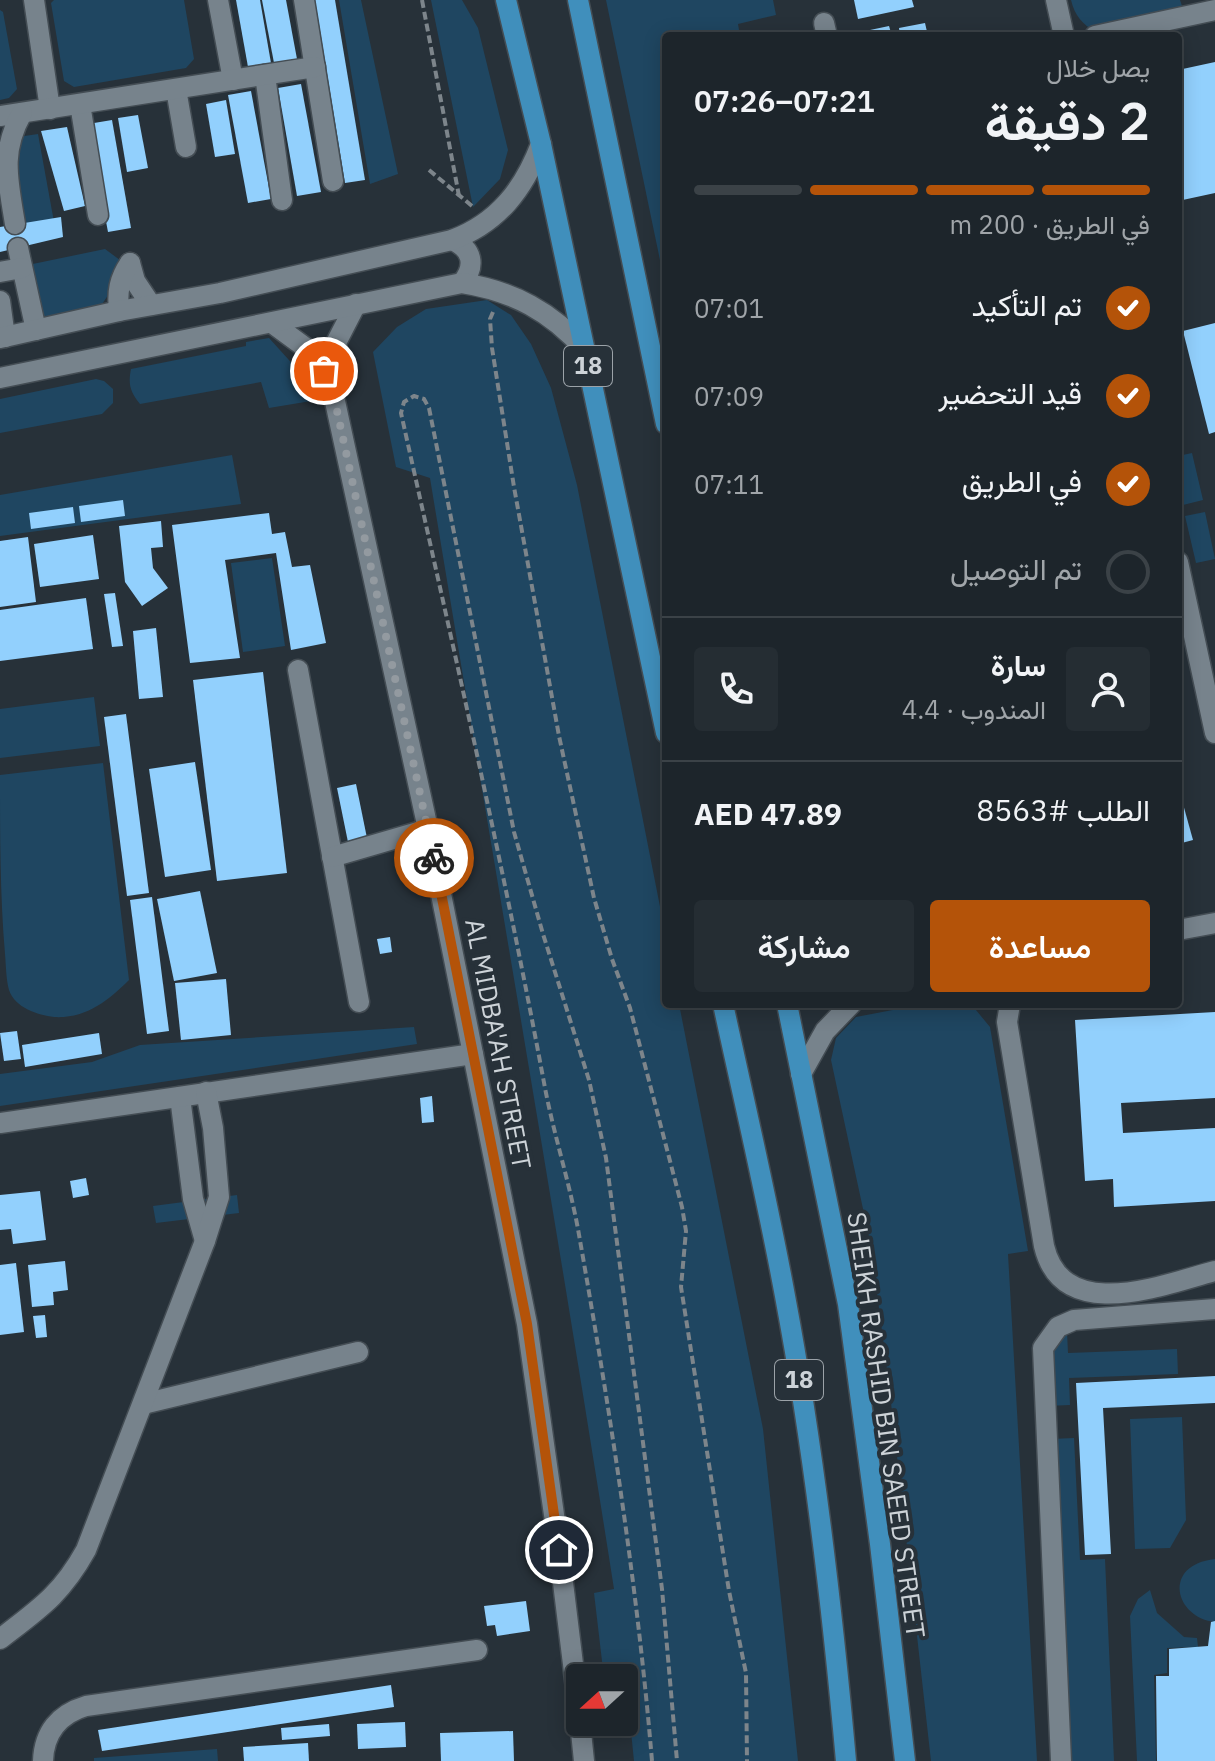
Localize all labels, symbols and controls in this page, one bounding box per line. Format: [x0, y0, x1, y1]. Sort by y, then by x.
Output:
text: يصل خلال [1046, 50, 1150, 84]
text: 07:21–07:26 [694, 81, 875, 120]
text: 2 دقيقة [984, 87, 1150, 154]
text: في الطريق · 200 m [949, 207, 1150, 241]
text: تم التأكيد [972, 285, 1082, 324]
icon: check [1106, 286, 1150, 330]
text: 07:01 [694, 291, 764, 325]
pin [290, 337, 358, 405]
road number: 18 [564, 346, 612, 386]
icon: bag [302, 349, 346, 393]
text: قيد التحضير [938, 373, 1082, 412]
icon: check [1106, 374, 1150, 418]
text: 07:09 [694, 379, 764, 413]
text: في الطريق [962, 461, 1082, 500]
icon: check [1106, 462, 1150, 506]
text: 07:11 [694, 467, 764, 501]
text: تم التوصيل [950, 549, 1082, 588]
text: سارة [991, 645, 1046, 684]
button: phone [694, 647, 778, 731]
button: person [1066, 647, 1150, 731]
text: المندوب · 4.4 [902, 692, 1046, 726]
text: الطلب #8563 [976, 790, 1150, 829]
text: AED 47.89 [694, 794, 842, 833]
courier [394, 818, 474, 898]
icon: bike [412, 836, 456, 880]
button: مشاركة [694, 900, 914, 992]
button: مساعدة [930, 900, 1150, 992]
street label: AL MIDBA'AH STREET [458, 916, 540, 1172]
street label: SHEIKH RASHID BIN SAEED STREET [840, 1210, 934, 1640]
road number: 18 [775, 1360, 823, 1400]
pin [525, 1516, 593, 1584]
icon: home [537, 1528, 581, 1572]
north arrow [566, 1664, 638, 1736]
map controls [566, 1664, 638, 1736]

